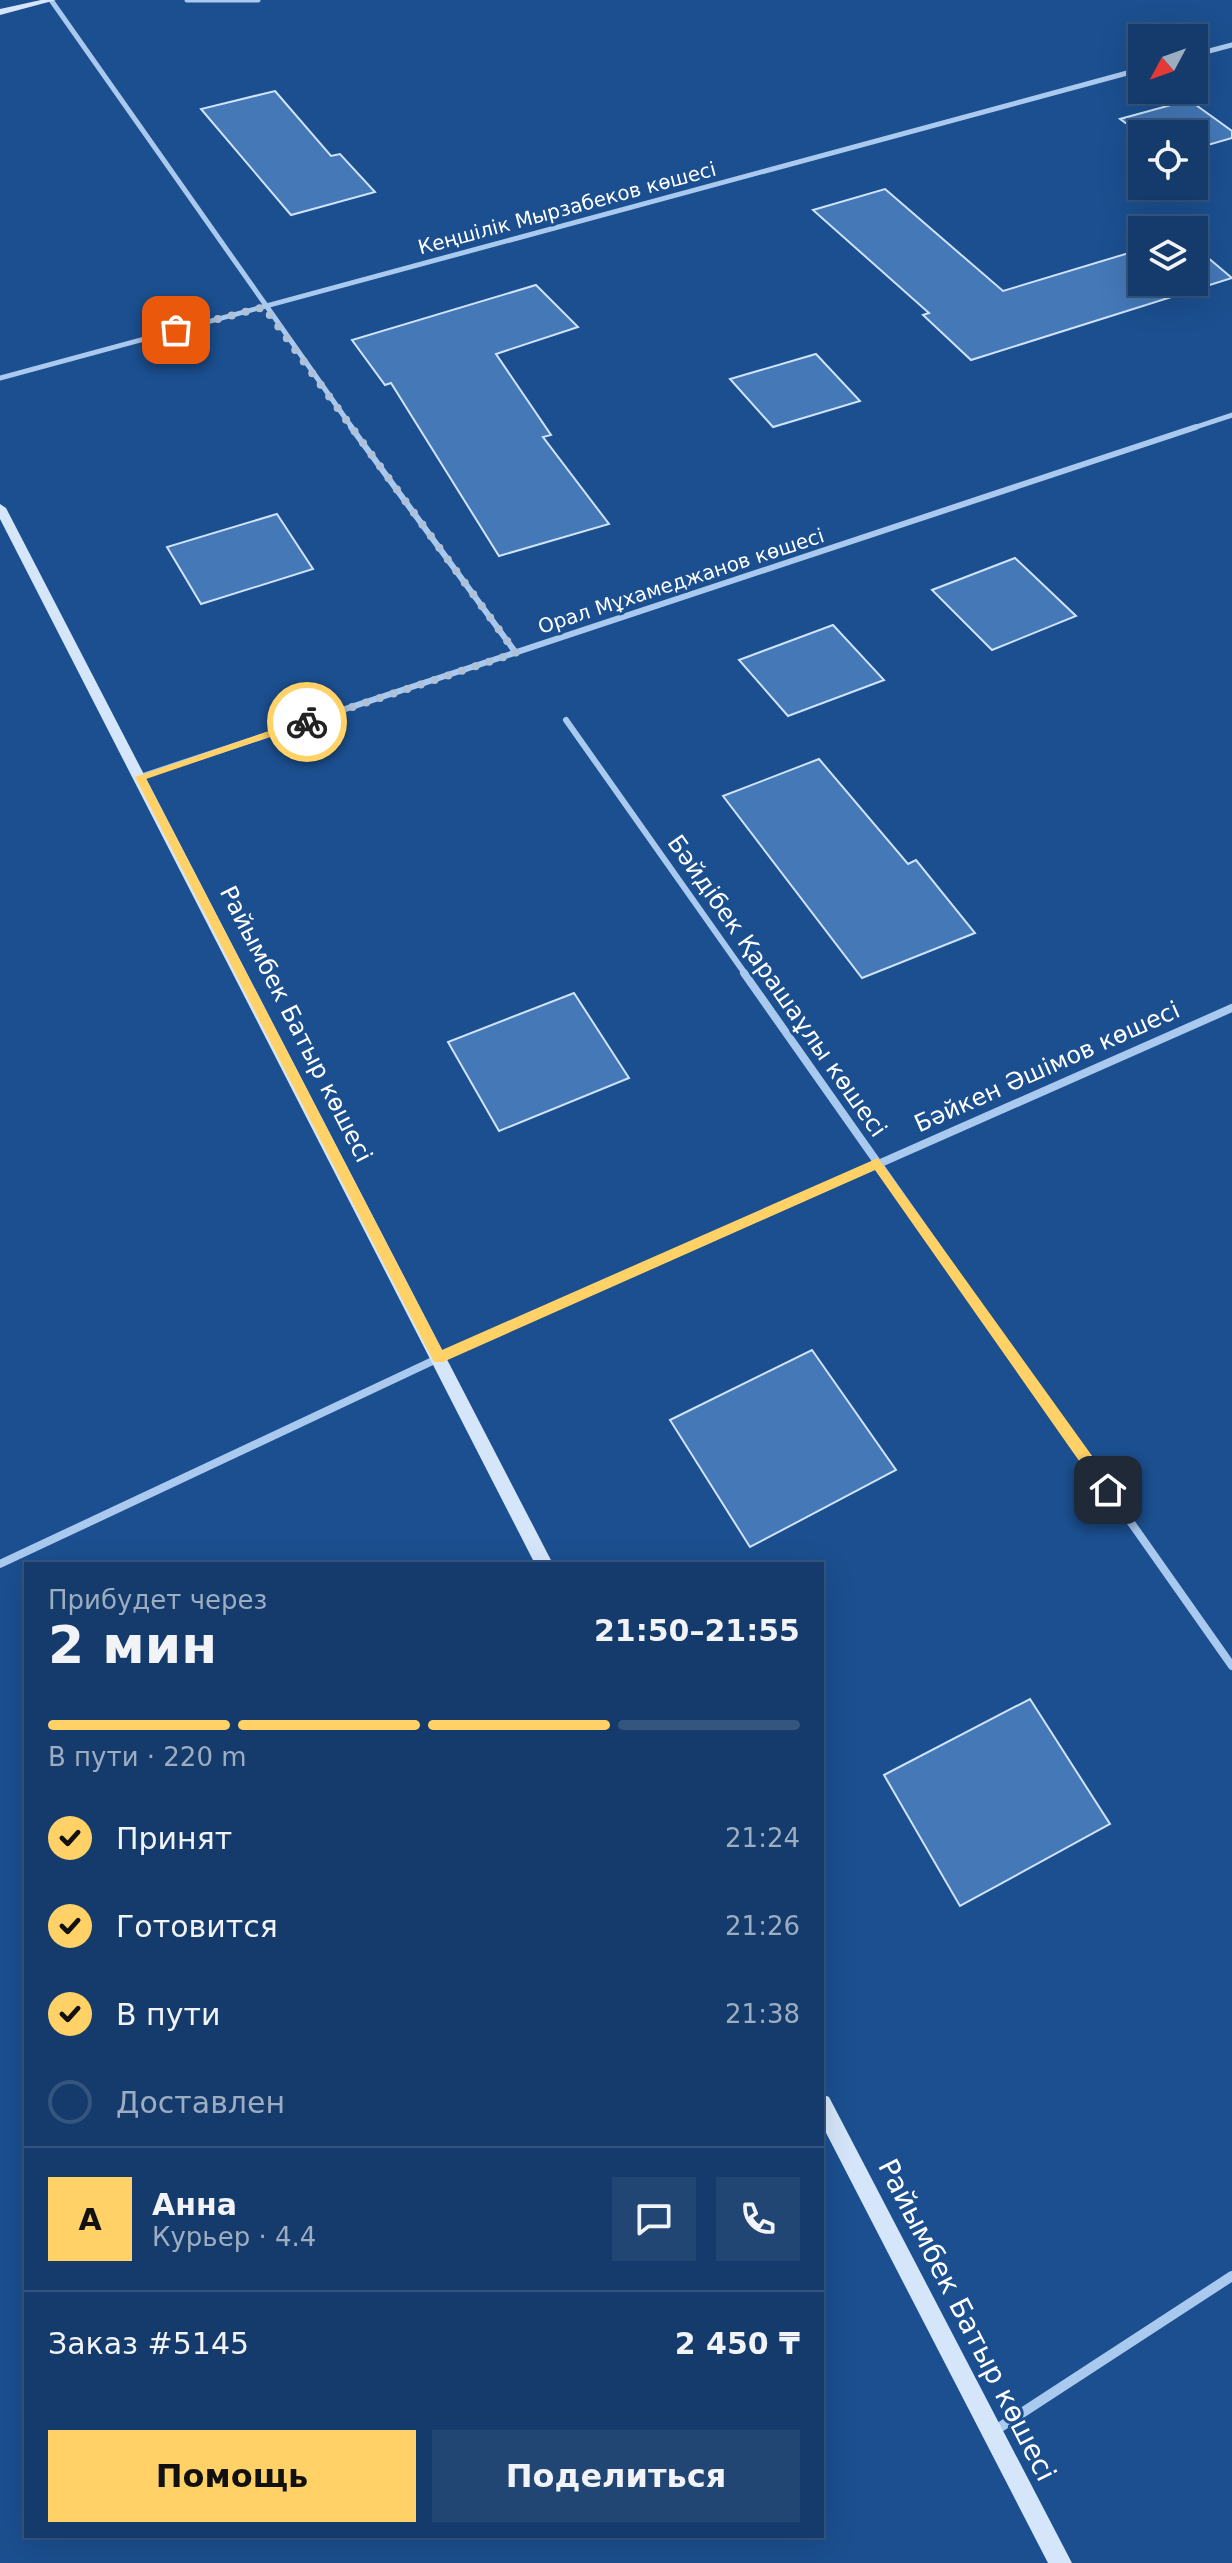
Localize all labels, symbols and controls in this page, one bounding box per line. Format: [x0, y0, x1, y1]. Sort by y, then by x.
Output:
north arrow [1128, 24, 1208, 104]
map controls [1128, 24, 1208, 296]
button: locate [1128, 120, 1208, 200]
street label: Кеңшілік Мырзабеков көшесі [415, 157, 719, 259]
button: layers [1128, 216, 1208, 296]
pin [142, 296, 210, 364]
icon: bag [154, 308, 198, 352]
street label: Орал Мұхамеджанов көшесі [535, 523, 827, 639]
courier [267, 682, 347, 762]
icon: bike [285, 700, 329, 744]
street label: Бәйдібек Қарашаұлы көшесі [662, 830, 892, 1142]
street label: Райымбек Батыр көшесі [214, 881, 378, 1167]
street label: Бәйкен Әшімов көшесі [910, 996, 1184, 1138]
pin [1074, 1456, 1142, 1524]
icon: home [1086, 1468, 1130, 1512]
text: Прибудет через [48, 1585, 267, 1615]
text: 21:50–21:55 [594, 1613, 800, 1648]
text: 2 мин [48, 1615, 217, 1675]
text: В пути · 220 m [48, 1742, 247, 1772]
icon: check [48, 1816, 92, 1860]
text: Принят [116, 1821, 232, 1856]
text: 21:24 [725, 1823, 800, 1853]
icon: check [48, 1904, 92, 1948]
text: Готовится [116, 1909, 278, 1944]
text: 21:26 [725, 1911, 800, 1941]
icon: check [48, 1992, 92, 2036]
text: В пути [116, 1997, 220, 2032]
text: 21:38 [725, 1999, 800, 2029]
text: Доставлен [116, 2085, 285, 2120]
street label: Райымбек Батыр көшесі [871, 2153, 1063, 2487]
button: chat [612, 2177, 696, 2261]
button: phone [716, 2177, 800, 2261]
text: Анна [152, 2187, 237, 2222]
text: А [78, 2202, 102, 2237]
text: Курьер · 4.4 [152, 2222, 316, 2252]
text: Заказ #5145 [48, 2326, 249, 2361]
text: 2 450 ₸ [675, 2326, 800, 2361]
button: Помощь [48, 2430, 416, 2522]
button: Поделиться [432, 2430, 800, 2522]

